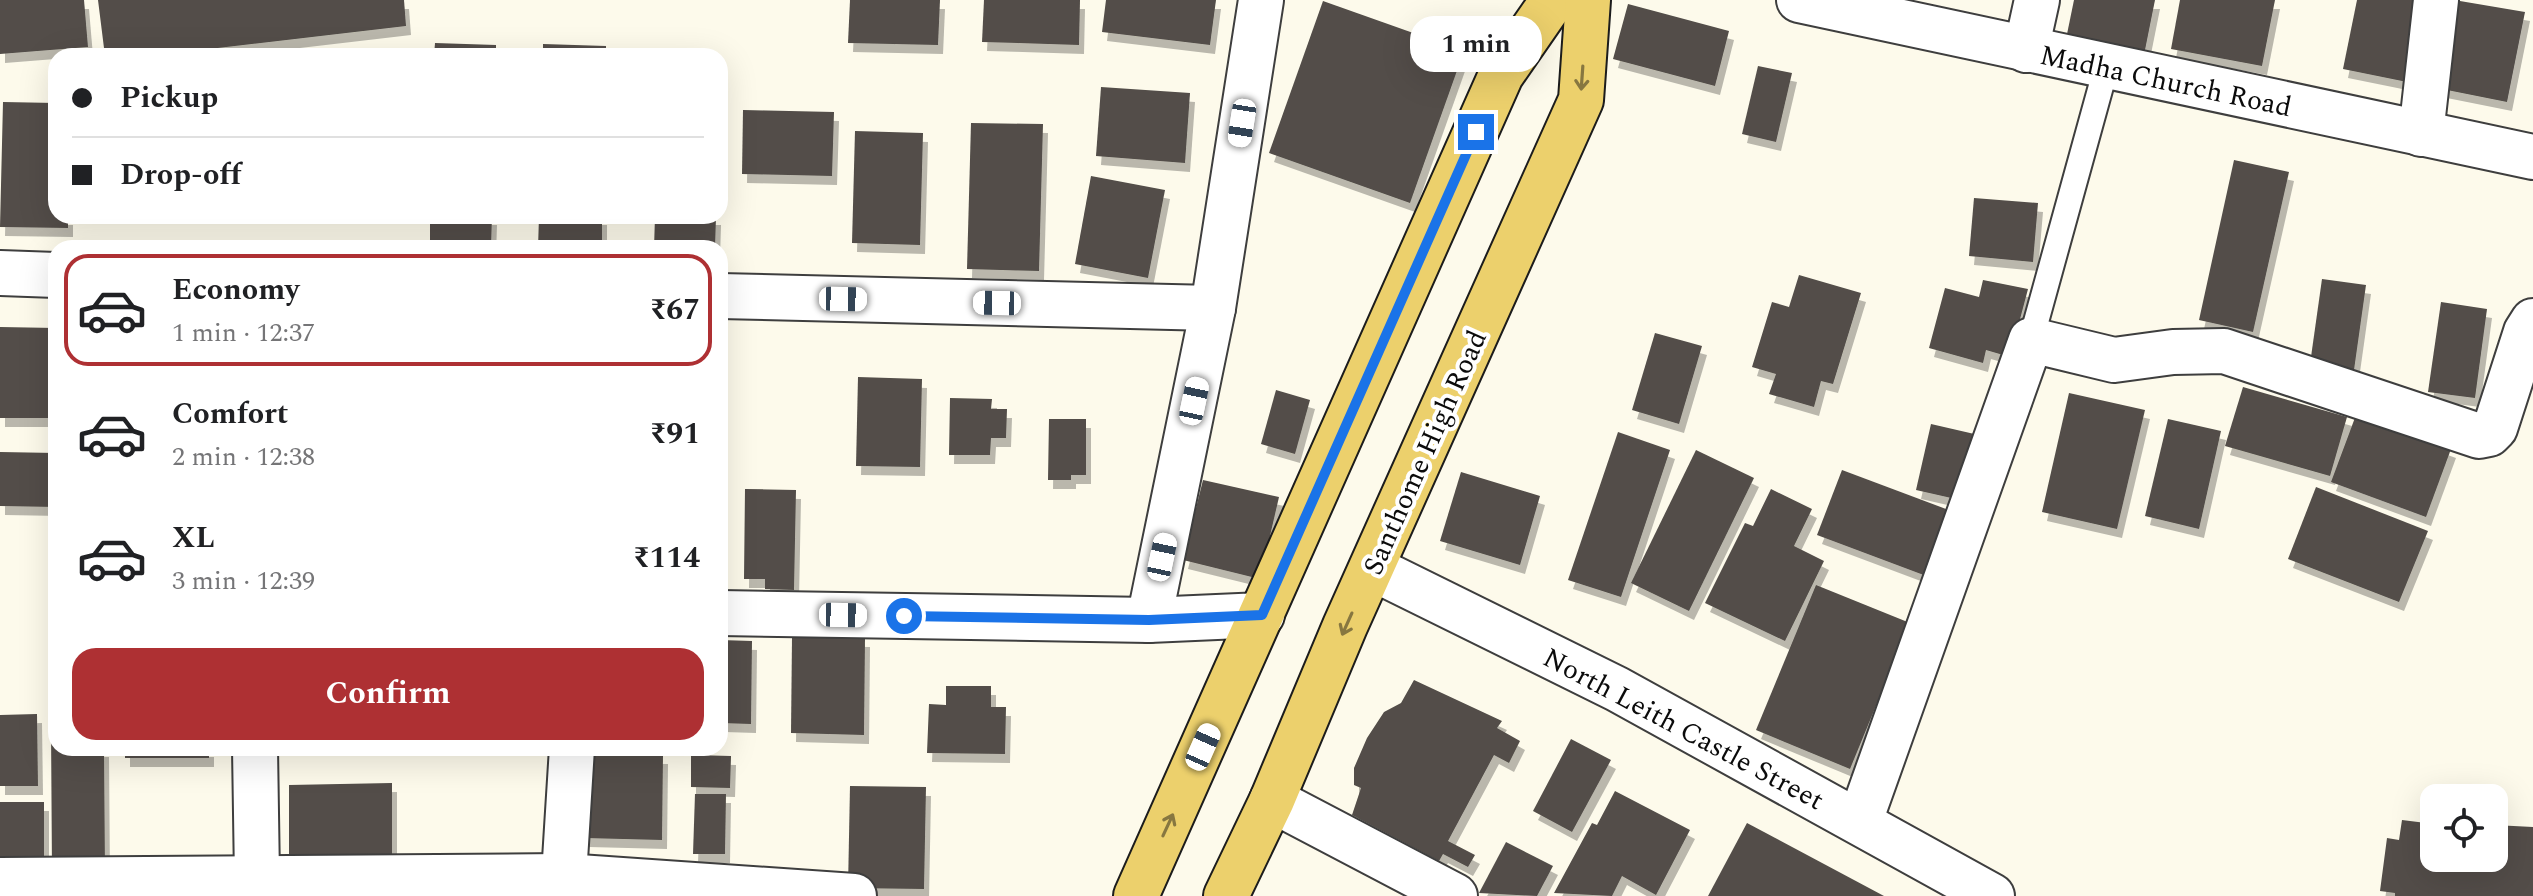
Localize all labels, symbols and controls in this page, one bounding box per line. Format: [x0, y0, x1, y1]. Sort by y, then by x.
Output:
callout: 1 min [1410, 16, 1542, 72]
text: 1 min [1441, 24, 1511, 64]
street label: Madha Church Road [2036, 34, 2296, 129]
one-way arrow [1574, 64, 1589, 91]
text: Pickup [120, 75, 218, 121]
car [1226, 97, 1258, 149]
route end [1458, 114, 1494, 150]
text: Drop-off [120, 152, 241, 198]
text: Economy [172, 267, 299, 313]
icon: car [76, 274, 148, 346]
text: ₹67 [650, 287, 700, 333]
car [819, 287, 867, 311]
car [973, 291, 1021, 315]
text: 1 min · 12:37 [172, 313, 315, 353]
street label: Santhome High Road [1352, 323, 1499, 582]
car [1177, 375, 1211, 427]
text: Comfort [172, 391, 288, 437]
icon: car [76, 398, 148, 470]
text: ₹91 [650, 411, 700, 457]
text: 2 min · 12:38 [172, 437, 315, 477]
text: XL [172, 515, 215, 561]
icon: car [76, 522, 148, 594]
car [1145, 531, 1179, 583]
text: ₹114 [633, 535, 700, 581]
text: 3 min · 12:39 [172, 561, 315, 601]
route start [886, 598, 922, 634]
car [819, 603, 867, 627]
one-way arrow [1338, 611, 1353, 636]
street label: North Leith Castle Street [1535, 637, 1832, 822]
button: Confirm [72, 648, 704, 740]
car [1182, 720, 1224, 774]
map controls [2420, 784, 2508, 872]
button: locate [2420, 784, 2508, 872]
one-way arrow [1161, 813, 1176, 837]

